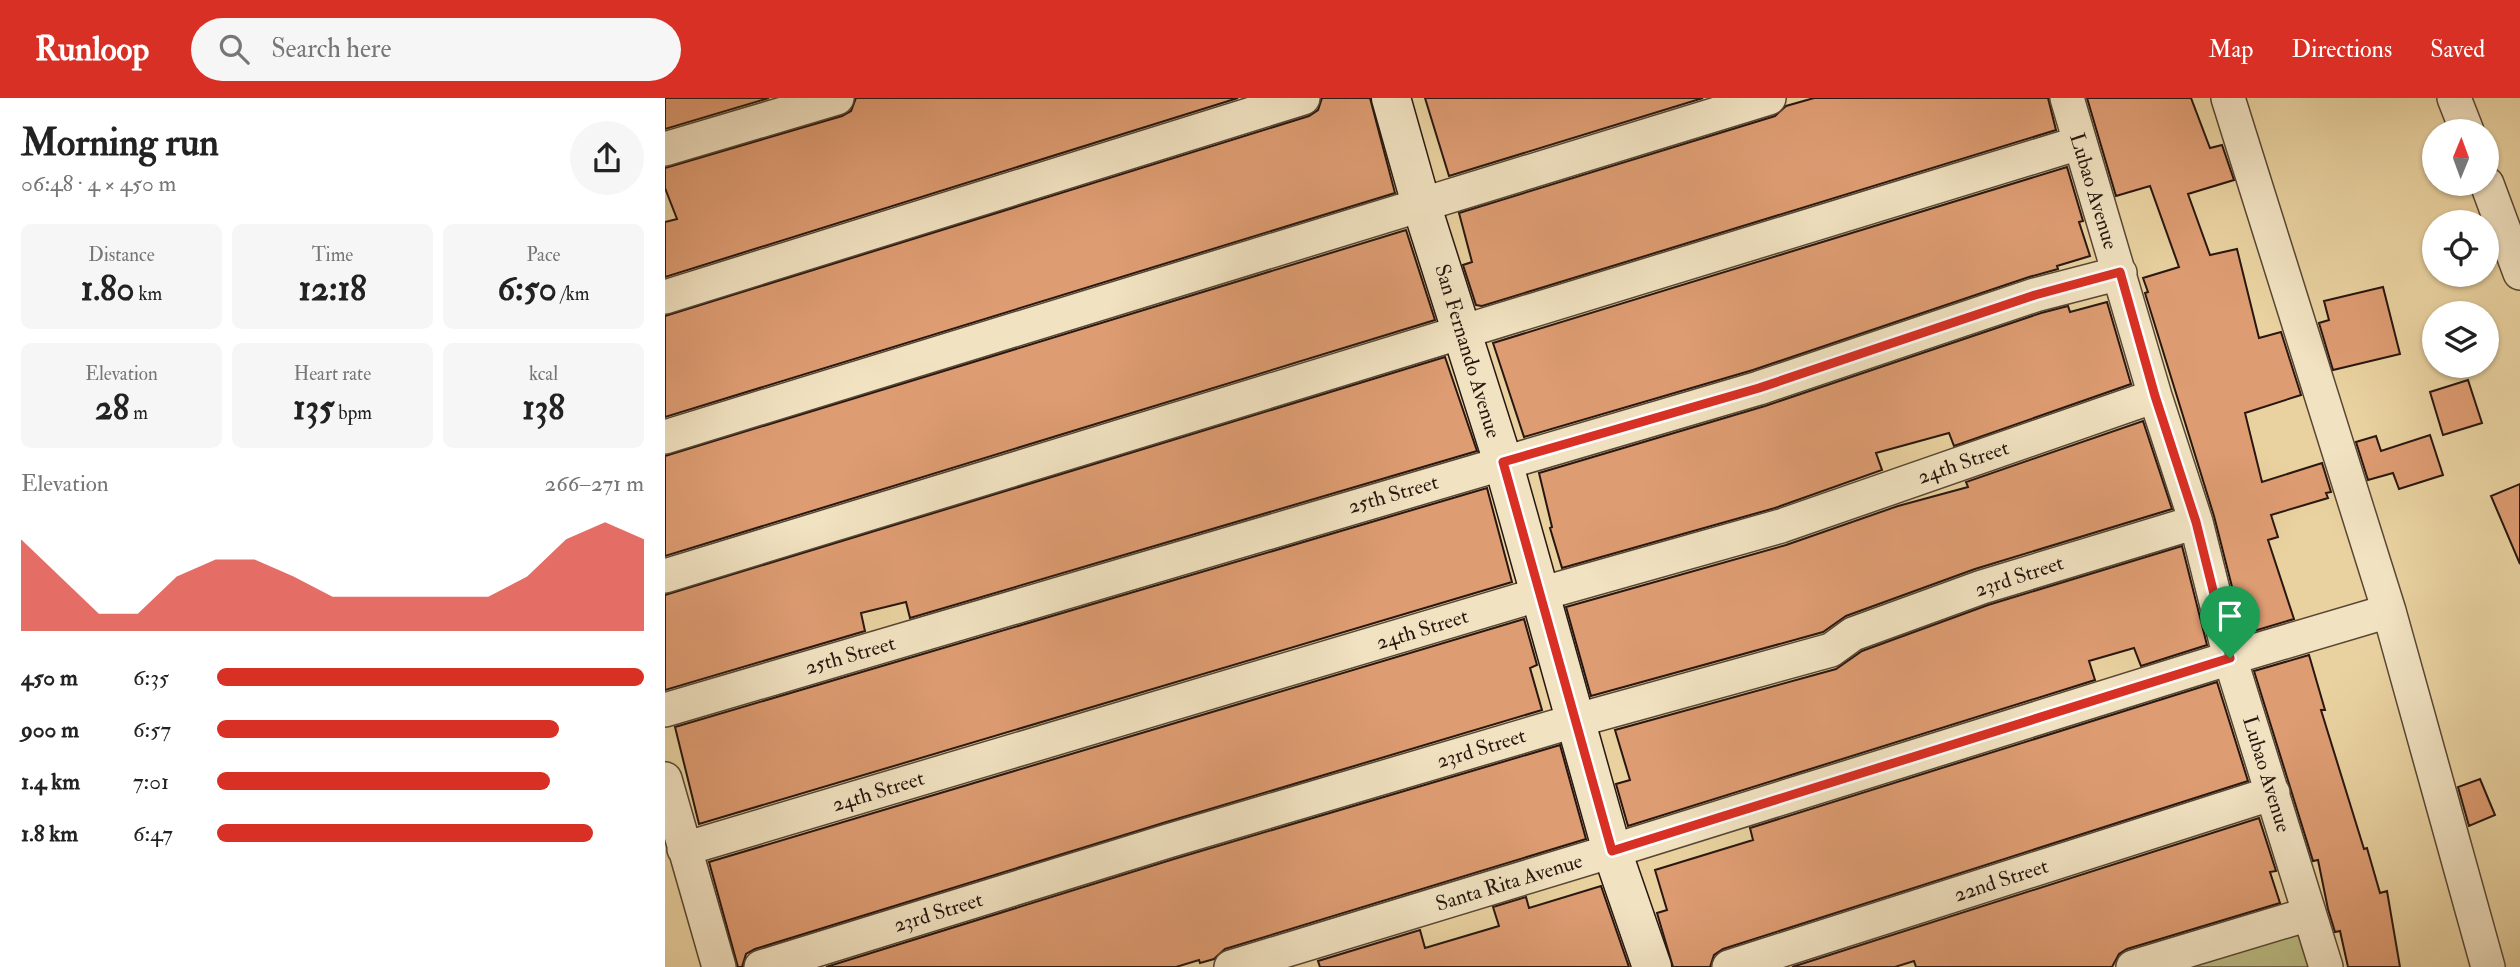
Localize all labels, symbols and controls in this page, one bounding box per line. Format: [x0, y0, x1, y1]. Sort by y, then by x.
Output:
search box [191, 18, 681, 81]
text: Runloop [35, 29, 149, 70]
icon: search [215, 30, 253, 68]
text: Search here [271, 33, 391, 65]
text: Map [2208, 34, 2253, 65]
text: Directions [2291, 34, 2392, 65]
text: Saved [2430, 34, 2485, 65]
text: Morning run [21, 119, 219, 167]
north arrow [2422, 119, 2499, 196]
map controls [2422, 119, 2499, 378]
button: share [570, 121, 644, 195]
street label: Lubao Avenue [2063, 130, 2124, 253]
text: 06:48 · 4 × 450 m [21, 169, 176, 198]
button: locate [2422, 210, 2499, 287]
text: Distance [88, 243, 155, 267]
text: Time [312, 243, 353, 267]
text: Pace [526, 243, 561, 267]
street label: San Fernando Avenue [1428, 261, 1507, 442]
text: 1.80 [81, 267, 134, 311]
text: 12:18 [299, 267, 366, 311]
text: 6:50 [497, 267, 557, 311]
text: km [134, 282, 162, 306]
text: /km [557, 282, 590, 306]
button: layers [2422, 301, 2499, 378]
text: Elevation [85, 362, 158, 386]
text: Heart rate [294, 362, 371, 386]
text: kcal [529, 362, 558, 386]
text: 28 [95, 386, 129, 430]
text: 135 [293, 386, 334, 430]
text: 138 [522, 386, 565, 430]
text: m [129, 401, 148, 425]
text: bpm [334, 401, 372, 425]
street label: 24th Street [1914, 434, 2013, 491]
text: Elevation [21, 469, 109, 498]
text: 266–271 m [544, 469, 644, 498]
street label: 25th Street [1345, 469, 1442, 520]
street label: 23rd Street [1971, 549, 2067, 603]
pin [2200, 586, 2260, 658]
icon: arrive [2211, 597, 2249, 635]
street label: 24th Street [1373, 603, 1472, 656]
street label: 25th Street [802, 630, 899, 681]
text: 450 m [21, 663, 78, 692]
text: 6:35 [133, 663, 169, 692]
street label: Lubao Avenue [2236, 713, 2297, 836]
text: 900 m [21, 715, 79, 744]
text: 6:57 [133, 715, 171, 744]
street label: 23rd Street [1433, 722, 1529, 775]
street label: 24th Street [829, 765, 928, 818]
text: 1.4 km [21, 767, 80, 796]
text: 7:01 [133, 767, 169, 796]
text: 1.8 km [21, 819, 78, 848]
text: 6:47 [133, 819, 173, 848]
street label: Santa Rita Avenue [1433, 847, 1586, 918]
street label: 22nd Street [1951, 853, 2052, 908]
street label: 23rd Street [890, 886, 986, 939]

